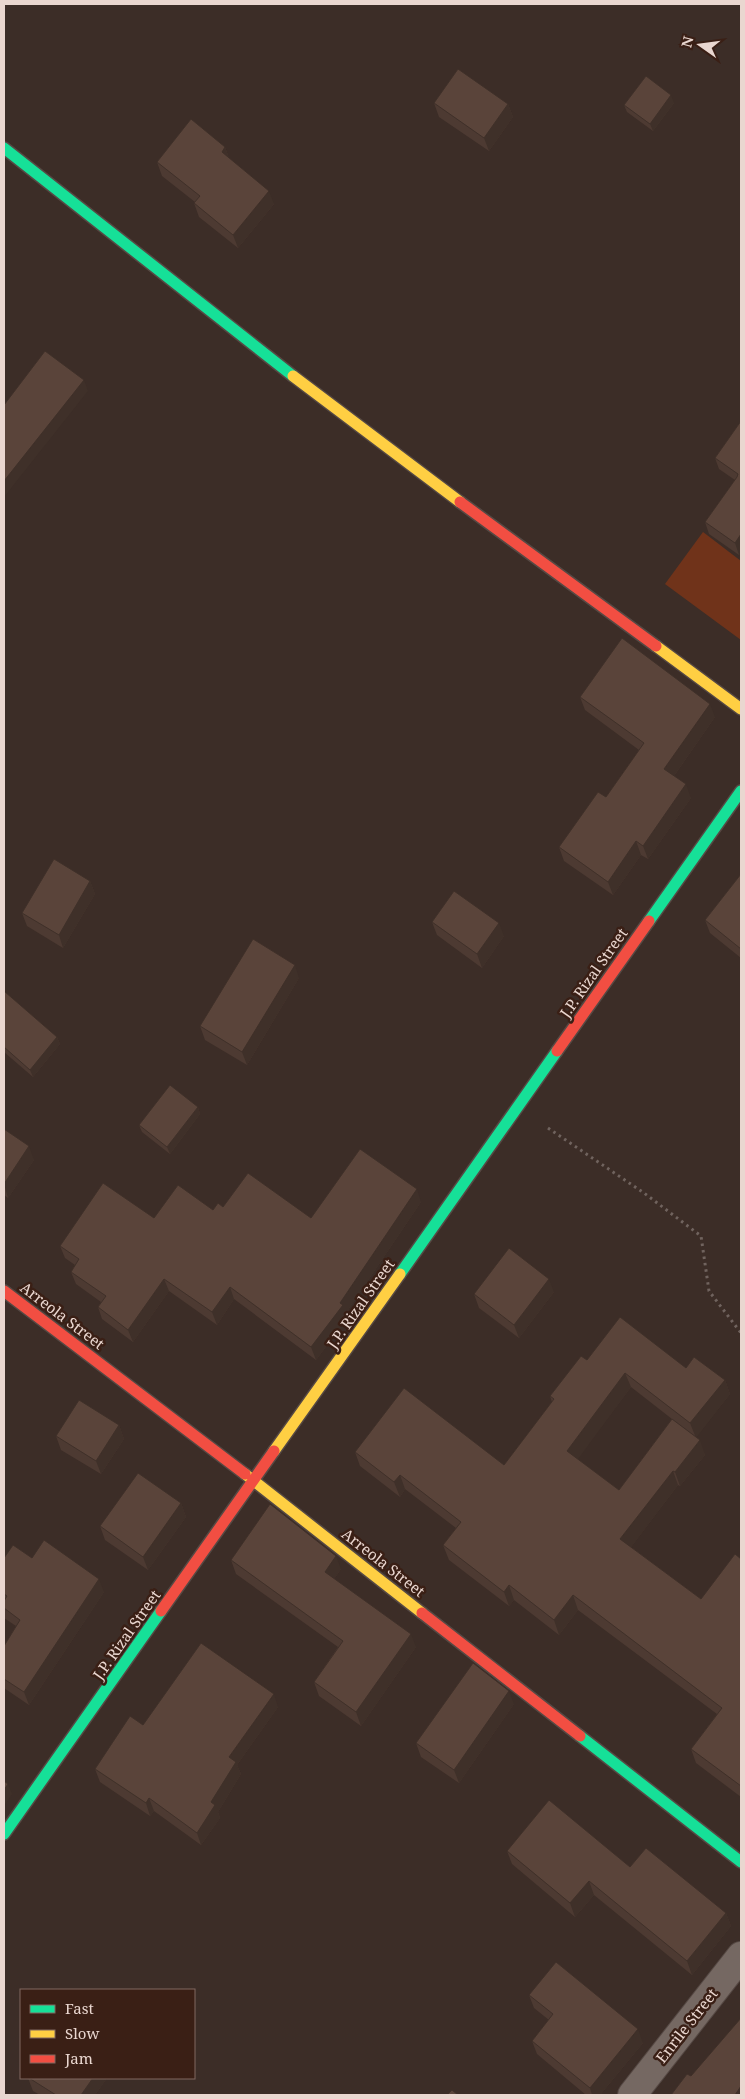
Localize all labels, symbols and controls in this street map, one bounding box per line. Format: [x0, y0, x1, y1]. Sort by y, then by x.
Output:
north arrow [675, 20, 725, 70]
text: N [676, 34, 697, 49]
street label: J.P. Rizal Street [554, 924, 632, 1022]
street label: J.P. Rizal Street [321, 1255, 399, 1353]
street label: Arreola Street [17, 1277, 109, 1353]
street label: Arreola Street [338, 1523, 429, 1601]
street label: J.P. Rizal Street [87, 1586, 165, 1684]
street label: Enrile Street [651, 1984, 722, 2067]
legend [20, 1989, 195, 2079]
text: Fast [65, 1998, 94, 2018]
text: Slow [65, 2023, 99, 2043]
text: Jam [64, 2048, 93, 2068]

